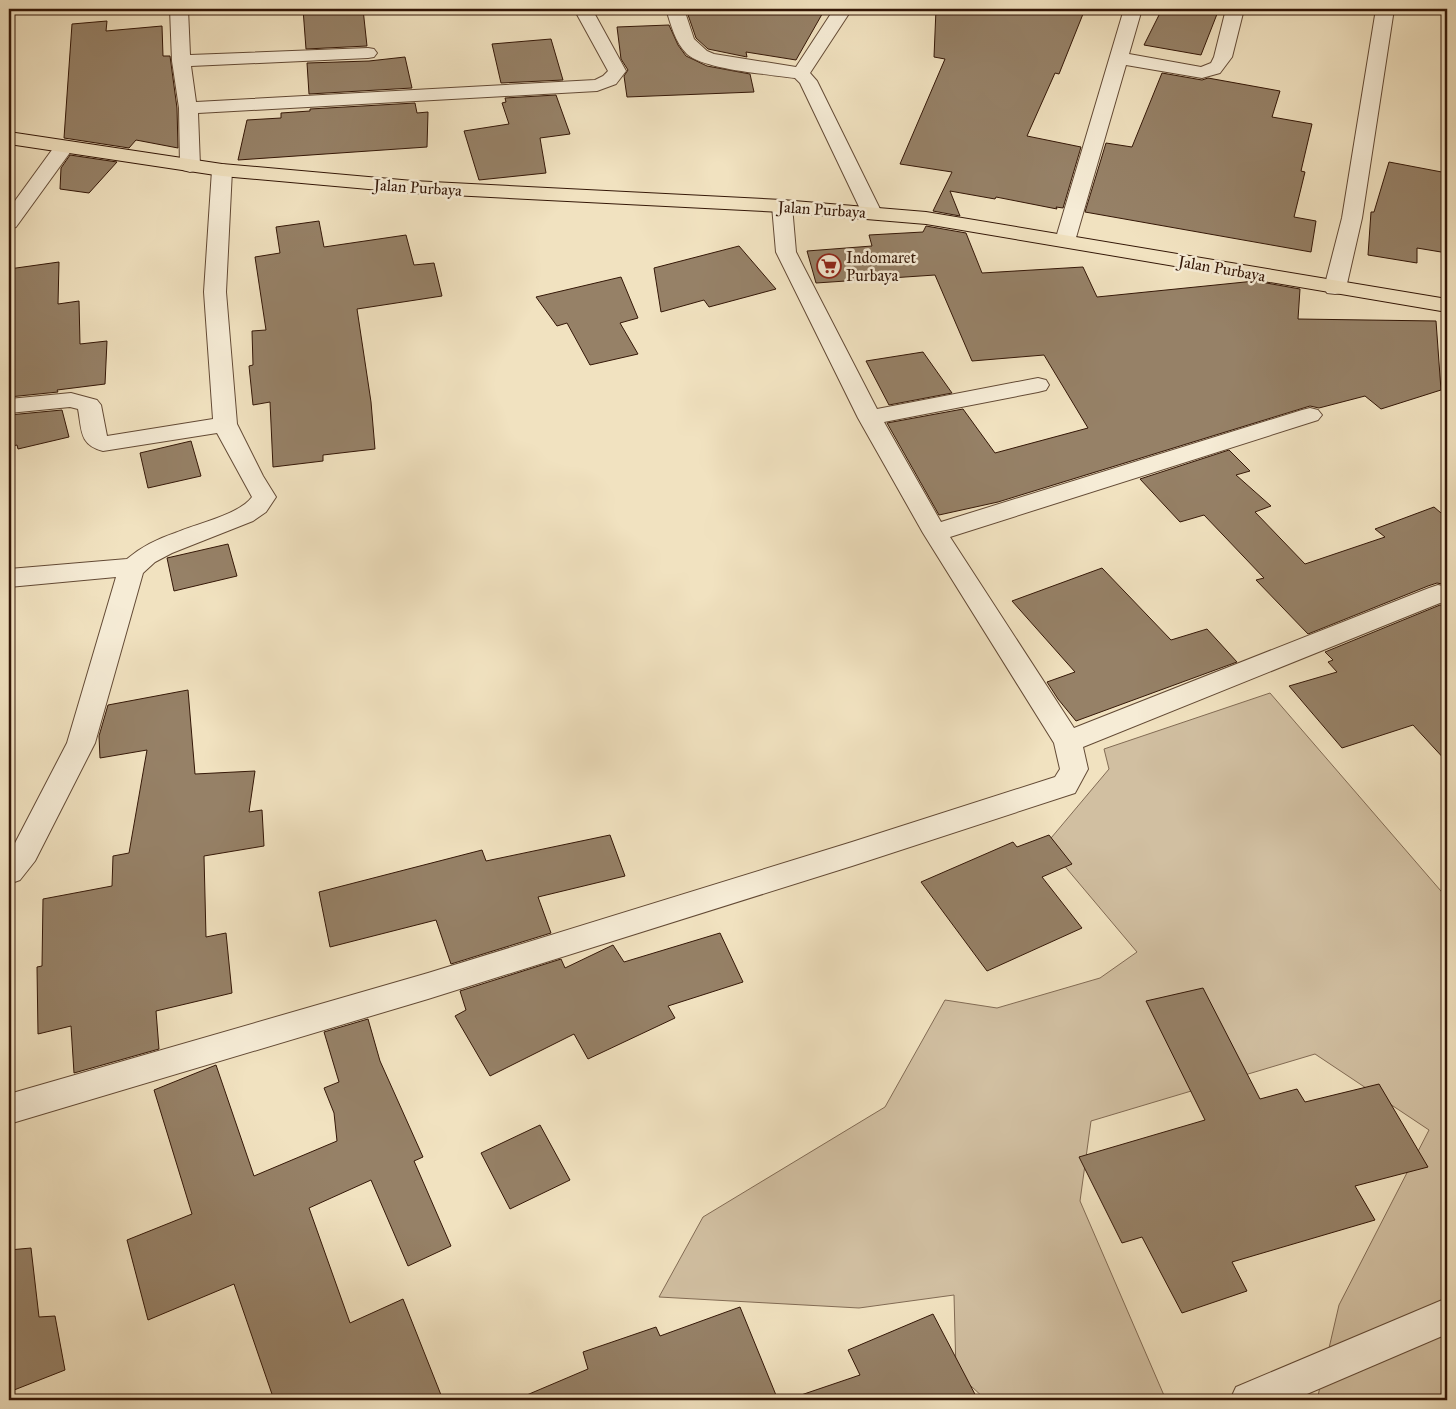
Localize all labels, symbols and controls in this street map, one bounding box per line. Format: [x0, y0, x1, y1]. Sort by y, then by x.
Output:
street label: Jalan Purbaya [371, 175, 463, 201]
street label: Jalan Purbaya [775, 197, 867, 223]
place label: Indomaret Purbaya [846, 248, 916, 285]
street label: Jalan Purbaya [1175, 251, 1267, 287]
supermarket icon: Indomaret Purbaya [816, 253, 842, 279]

